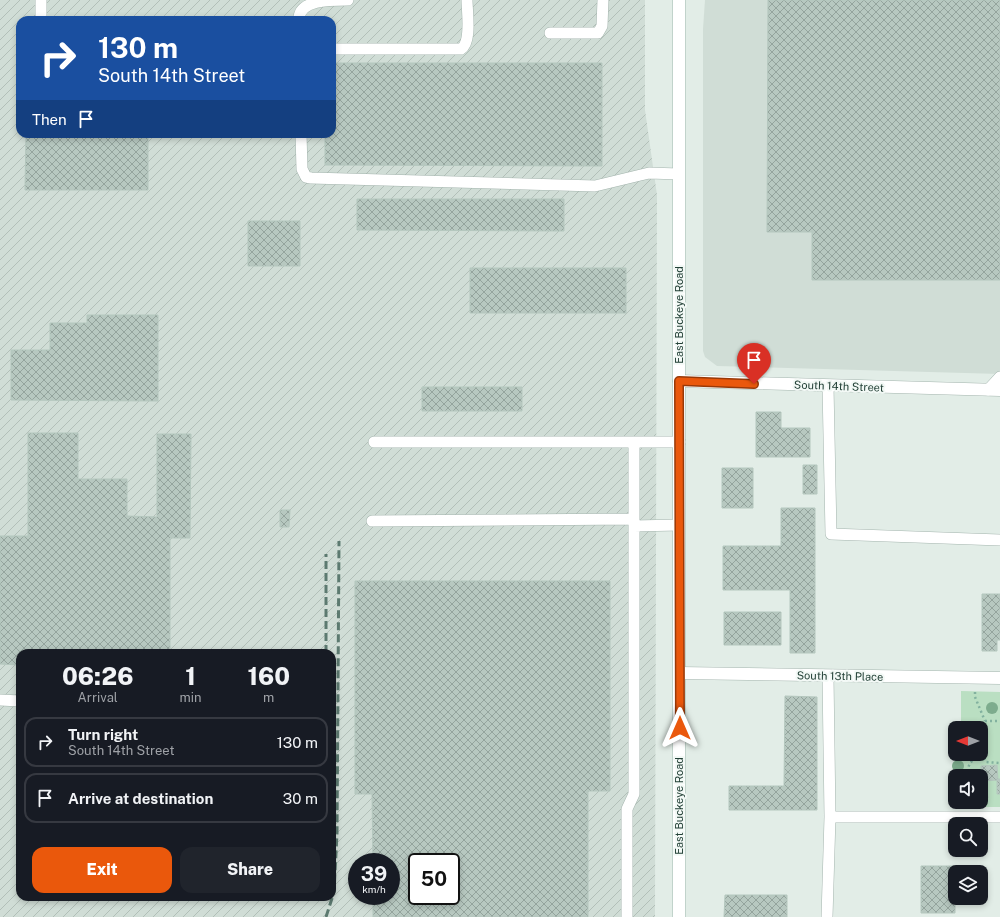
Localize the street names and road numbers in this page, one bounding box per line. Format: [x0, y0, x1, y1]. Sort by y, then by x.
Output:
street label: East Buckeye Road [673, 266, 685, 364]
street label: South 14th Street [794, 378, 884, 394]
street label: South 13th Place [797, 669, 883, 683]
street label: East Buckeye Road [673, 757, 685, 855]

